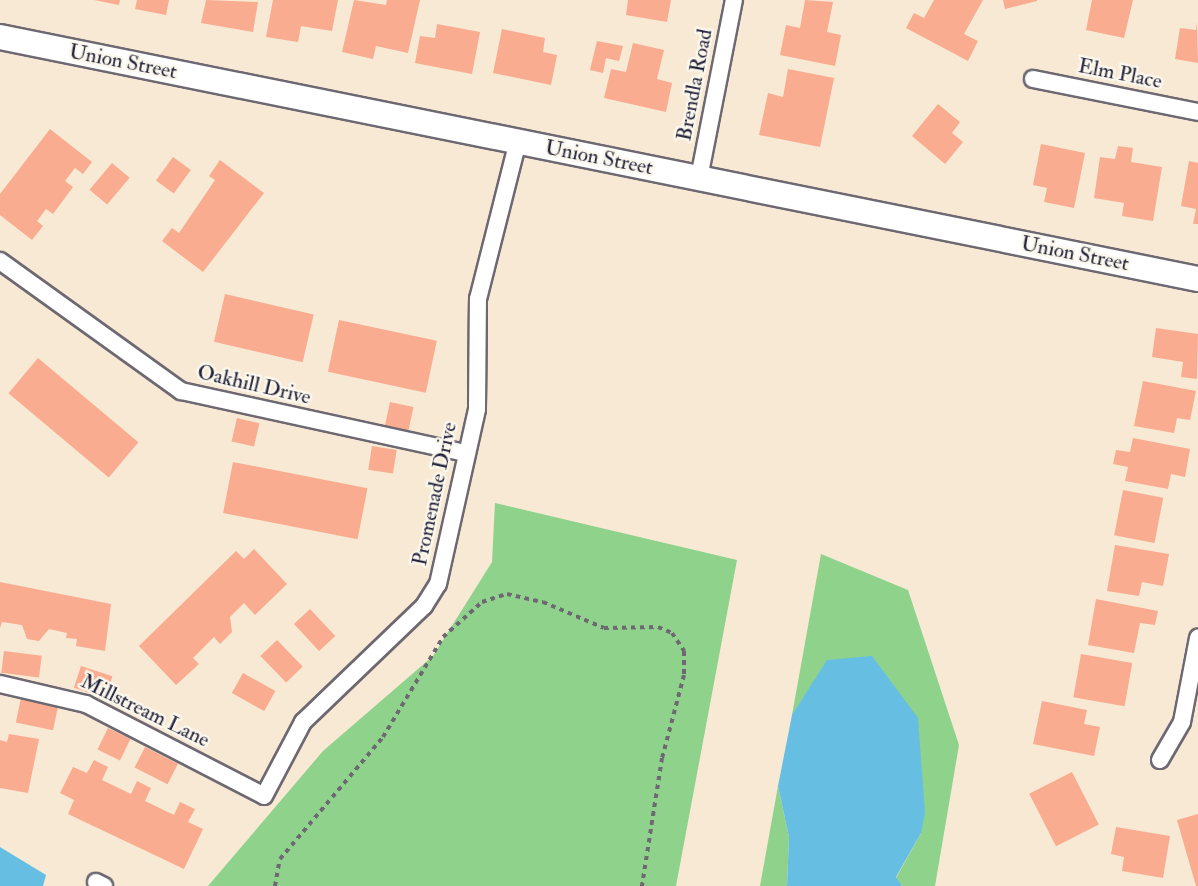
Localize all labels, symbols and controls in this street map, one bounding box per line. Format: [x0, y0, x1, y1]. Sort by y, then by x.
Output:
street label: Brendla Road [672, 27, 718, 143]
street label: Union Street [67, 39, 179, 85]
street label: Elm Place [1076, 54, 1164, 94]
street label: Union Street [543, 135, 655, 181]
street label: Union Street [1019, 231, 1131, 277]
street label: Oakhill Drive [195, 360, 313, 410]
street label: Promenade Drive [407, 420, 463, 568]
street label: Millstream Lane [77, 669, 213, 753]

